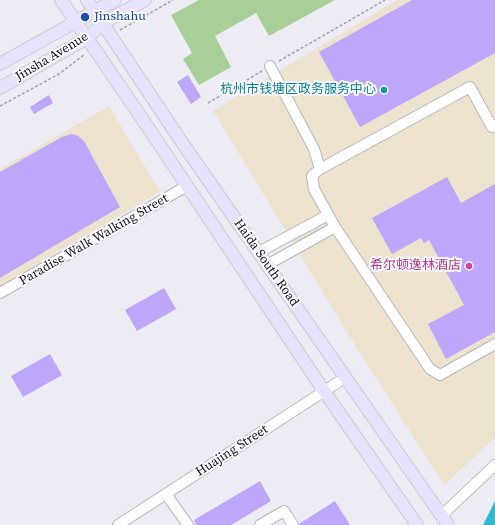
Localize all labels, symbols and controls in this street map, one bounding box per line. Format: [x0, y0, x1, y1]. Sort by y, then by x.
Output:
place label: Jinshahu [94, 9, 146, 25]
marker: Jinshahu [79, 11, 91, 23]
street label: Jinsha Avenue [13, 29, 91, 85]
place label: 杭州市钱塘区政务服务中心 [220, 82, 376, 98]
marker: 杭州市钱塘区政务服务中心 [379, 85, 389, 95]
street label: Paradise Walk Walking Street [17, 191, 171, 289]
street label: Haida South Road [230, 216, 302, 310]
place label: 希尔顿逸林酒店 [370, 258, 461, 274]
marker: 希尔顿逸林酒店 [464, 261, 474, 271]
street label: Huajing Street [193, 422, 271, 480]

